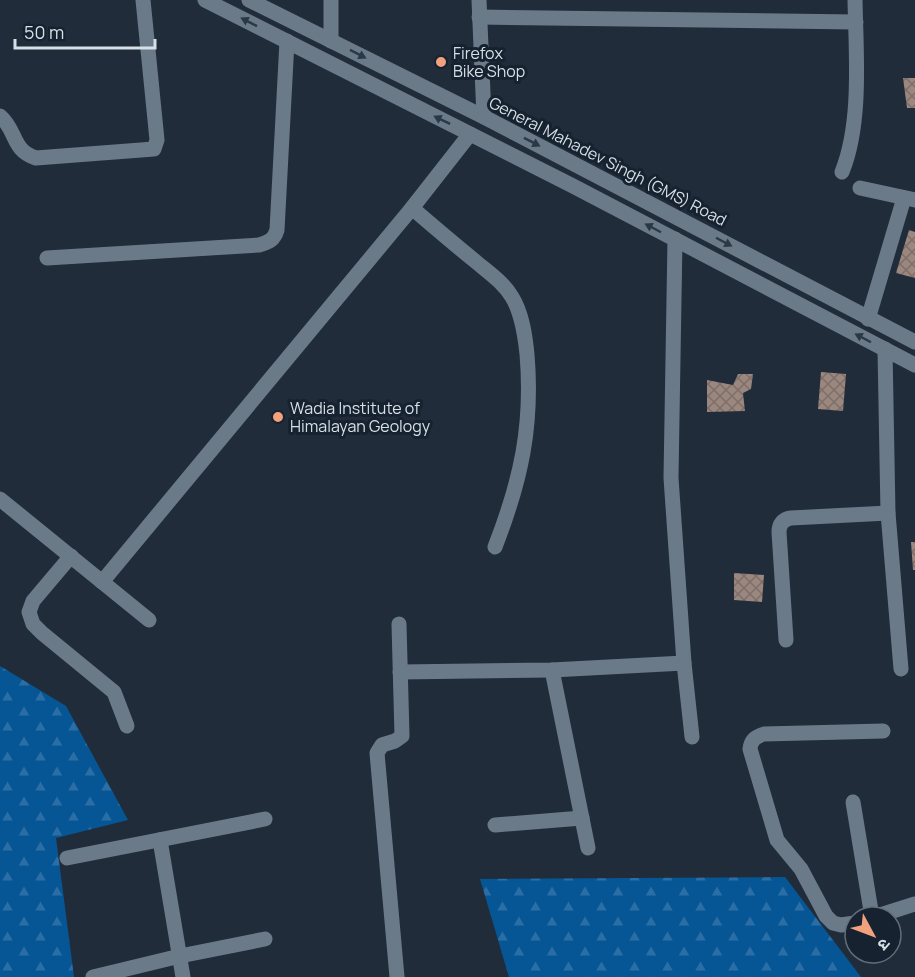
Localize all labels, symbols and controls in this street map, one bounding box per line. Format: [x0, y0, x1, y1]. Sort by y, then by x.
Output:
scale bar [15, 12, 154, 50]
one-way arrow [241, 18, 258, 27]
text: 50 m [24, 20, 64, 44]
place label: Firefox Bike Shop [453, 42, 525, 82]
one-way arrow [349, 49, 367, 59]
marker: Firefox Bike Shop [434, 55, 448, 69]
street label: General Mahadev Singh (GMS) Road [485, 91, 731, 231]
one-way arrow [433, 116, 451, 126]
one-way arrow [524, 137, 541, 147]
one-way arrow [644, 223, 661, 233]
one-way arrow [715, 237, 732, 247]
one-way arrow [854, 333, 871, 343]
place label: Wadia Institute of Himalayan Geology [290, 397, 431, 437]
marker: Wadia Institute of Himalayan Geology [271, 410, 285, 424]
north arrow [843, 905, 903, 965]
text: उ [873, 934, 896, 956]

